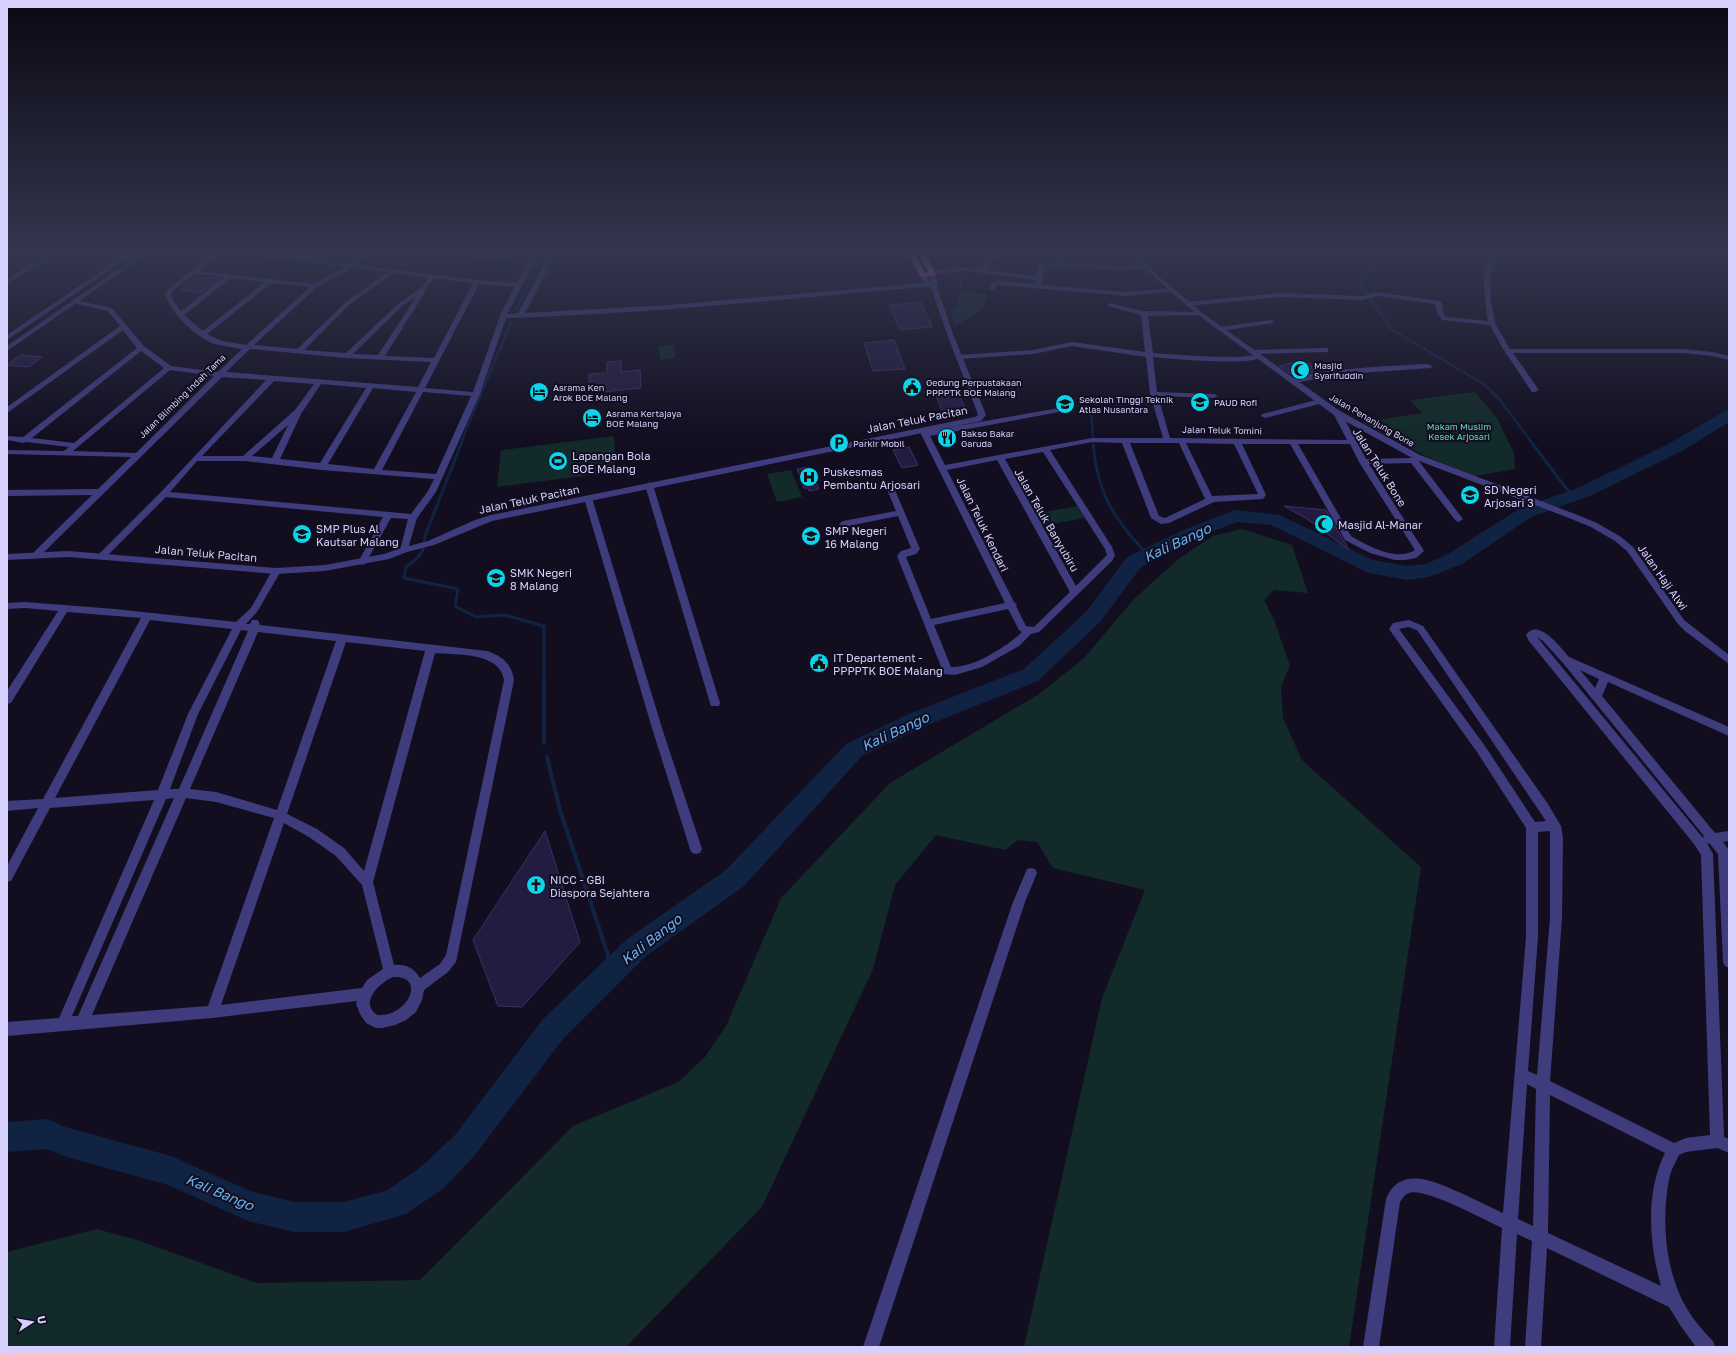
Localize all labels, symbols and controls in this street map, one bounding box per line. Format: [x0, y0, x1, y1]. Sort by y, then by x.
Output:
street label: Jalan Blimbing Indah Tama [136, 352, 228, 440]
mosque icon: Masjid Syarifuddin [1289, 359, 1311, 381]
place label: Masjid Syarifuddin [1314, 360, 1363, 381]
public building icon: Gedung Perpustakaan PPPPTK BOE Malang [901, 376, 923, 398]
place label: Gedung Perpustakaan PPPPTK BOE Malang [926, 377, 1022, 398]
hotel icon: Asrama Ken Arok BOE Malang [528, 381, 550, 403]
place label: Asrama Ken Arok BOE Malang [553, 382, 627, 403]
school or university icon: PAUD Rofi [1189, 391, 1211, 413]
street label: Jalan Penanjung Bone [1328, 391, 1416, 449]
school or university icon: Sekolah Tinggi Teknik Atlas Nusantara [1054, 393, 1076, 415]
place label: Sekolah Tinggi Teknik Atlas Nusantara [1079, 394, 1173, 415]
place label: PAUD Rofi [1214, 397, 1257, 408]
street label: Jalan Teluk Pacitan [865, 403, 969, 435]
hotel icon: Asrama Kertajaya BOE Malang [581, 407, 603, 429]
place label: Asrama Kertajaya BOE Malang [606, 408, 681, 429]
park label: Makam Muslim Kesek Arjosari [1427, 421, 1491, 442]
street label: Jalan Teluk Tomini [1182, 424, 1262, 436]
street label: Jalan Teluk Bone [1351, 425, 1409, 509]
restaurant icon: Bakso Bakar Garuda [936, 427, 958, 449]
place label: Bakso Bakar Garuda [961, 428, 1015, 449]
parking icon: Parkir Mobil [828, 432, 850, 454]
place label: Parkir Mobil [853, 438, 905, 449]
place label: Lapangan Bola BOE Malang [572, 449, 651, 475]
sports icon: Lapangan Bola BOE Malang [547, 450, 569, 472]
place label: Puskesmas Pembantu Arjosari [823, 465, 920, 491]
hospital icon: Puskesmas Pembantu Arjosari [798, 466, 820, 488]
street label: Jalan Teluk Banyubiru [1012, 466, 1082, 574]
street label: Jalan Teluk Kendari [954, 475, 1012, 573]
street label: Jalan Teluk Pacitan [477, 482, 581, 516]
place label: SD Negeri Arjosari 3 [1484, 483, 1537, 509]
school or university icon: SD Negeri Arjosari 3 [1459, 484, 1481, 506]
mosque icon: Masjid Al-Manar [1313, 513, 1335, 535]
water label: Kali Bango [1141, 518, 1215, 565]
place label: Masjid Al-Manar [1338, 518, 1423, 531]
place label: SMP Plus Al Kautsar Malang [316, 522, 399, 548]
school or university icon: SMP Plus Al Kautsar Malang [291, 523, 313, 545]
place label: SMP Negeri 16 Malang [825, 524, 887, 550]
school or university icon: SMP Negeri 16 Malang [800, 525, 822, 547]
street label: Jalan Teluk Pacitan [154, 542, 258, 564]
street label: Jalan Haji Alwi [1636, 542, 1690, 612]
place label: SMK Negeri 8 Malang [510, 566, 572, 592]
school or university icon: SMK Negeri 8 Malang [485, 567, 507, 589]
place label: IT Departement - PPPPTK BOE Malang [833, 651, 943, 677]
public building icon: IT Departement - PPPPTK BOE Malang [808, 652, 830, 674]
water label: Kali Bango [859, 707, 933, 754]
place label: NICC - GBI Diaspora Sejahtera [550, 873, 650, 899]
church icon: NICC - GBI Diaspora Sejahtera [525, 874, 547, 896]
water label: Kali Bango [617, 909, 686, 968]
water label: Kali Bango [184, 1170, 258, 1215]
north arrow [12, 1302, 52, 1342]
text: U [35, 1315, 49, 1325]

